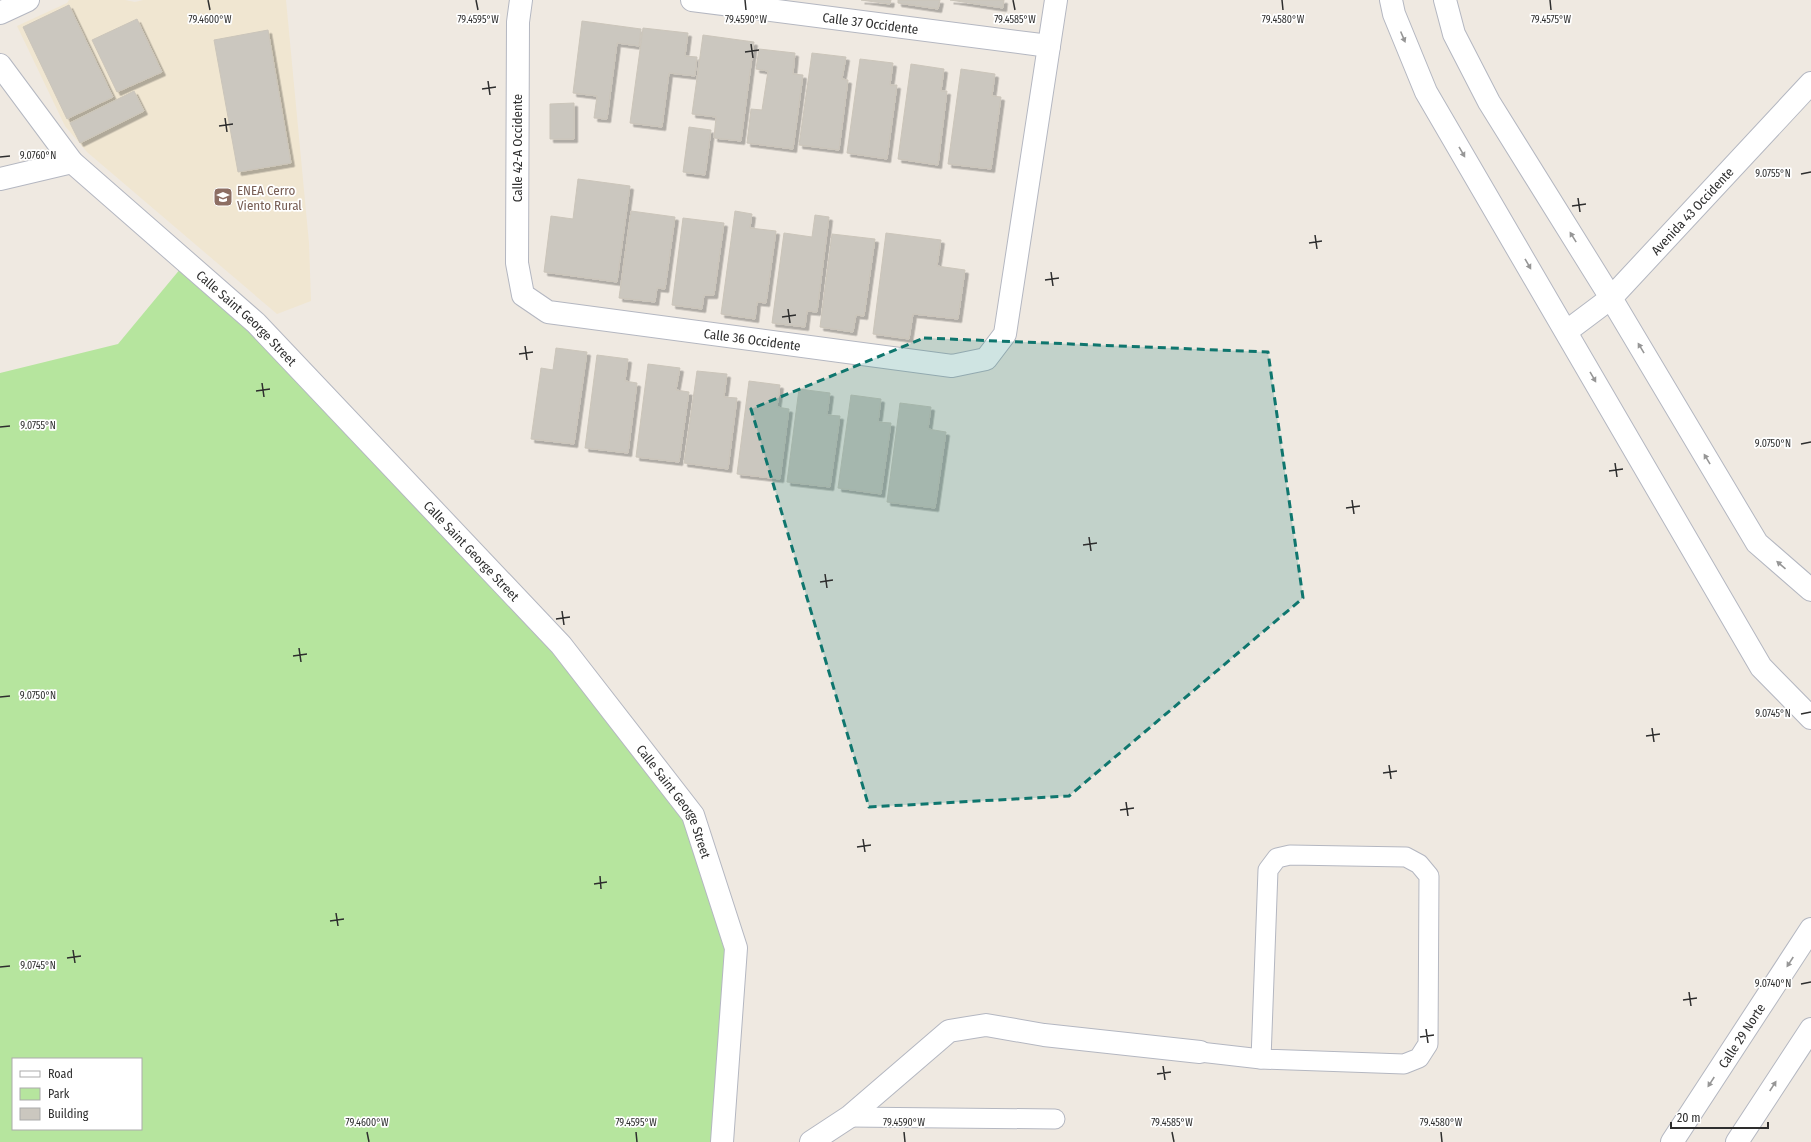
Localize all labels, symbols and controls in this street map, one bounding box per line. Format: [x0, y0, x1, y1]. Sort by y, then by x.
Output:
street label: Calle 37 Occidente [822, 10, 919, 37]
text: 79.4600°W [189, 14, 232, 26]
text: 79.4595°W [457, 14, 499, 26]
text: 79.4590°W [725, 14, 767, 26]
text: 79.4585°W [994, 14, 1036, 26]
text: 79.4580°W [1262, 14, 1305, 26]
text: 79.4575°W [1531, 14, 1572, 26]
one-way arrow [1400, 31, 1406, 42]
street label: Calle 42-A Occidente [510, 94, 525, 202]
one-way arrow [1458, 147, 1465, 158]
text: 9.0760°N [20, 150, 56, 162]
street label: Avenida 43 Occidente [1648, 164, 1737, 258]
text: 9.0755°N [1755, 168, 1791, 180]
place label: ENEA Cerro Viento Rural [237, 183, 302, 213]
school or university icon: ENEA Cerro Viento Rural [212, 186, 234, 208]
one-way arrow [1569, 232, 1577, 242]
one-way arrow [1524, 259, 1531, 270]
street label: Calle Saint George Street [193, 268, 300, 369]
street label: Calle 36 Occidente [703, 326, 801, 354]
one-way arrow [1637, 342, 1644, 354]
one-way arrow [1590, 371, 1597, 383]
text: 9.0755°N [20, 420, 56, 432]
text: 9.0750°N [1755, 438, 1791, 450]
one-way arrow [1703, 453, 1710, 465]
street label: Calle Saint George Street [421, 498, 523, 605]
one-way arrow [1776, 560, 1786, 569]
text: 9.0750°N [20, 690, 56, 702]
text: 9.0745°N [1755, 708, 1791, 720]
street label: Calle Saint George Street [633, 742, 714, 861]
one-way arrow [1786, 956, 1793, 967]
text: 9.0745°N [20, 960, 56, 972]
text: 9.0740°N [1755, 978, 1791, 990]
street label: Calle 29 Norte [1715, 1001, 1768, 1071]
legend [12, 1058, 142, 1130]
text: Road [48, 1067, 73, 1081]
one-way arrow [1707, 1077, 1715, 1087]
one-way arrow [1770, 1080, 1777, 1092]
text: Park [48, 1087, 70, 1101]
scale bar [1671, 1104, 1768, 1130]
text: Building [48, 1107, 89, 1121]
text: 20 m [1677, 1111, 1701, 1125]
text: 79.4600°W [346, 1117, 389, 1129]
text: 79.4595°W [615, 1117, 657, 1129]
text: 79.4590°W [883, 1117, 925, 1129]
text: 79.4585°W [1151, 1117, 1193, 1129]
text: 79.4580°W [1420, 1117, 1463, 1129]

